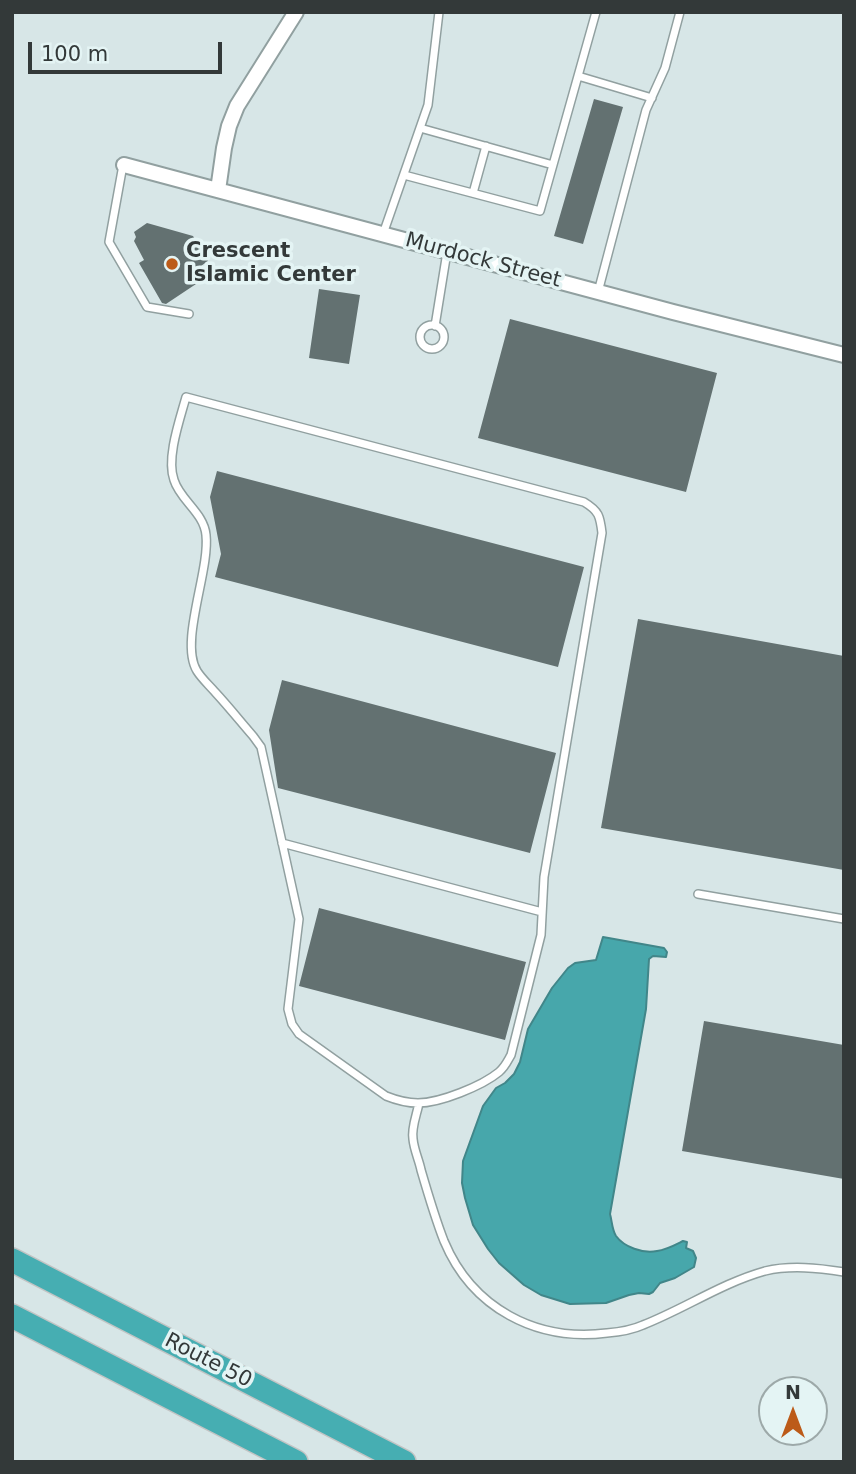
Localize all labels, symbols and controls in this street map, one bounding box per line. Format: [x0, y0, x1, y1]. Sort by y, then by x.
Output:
scale bar [32, 28, 226, 72]
text: 100 m [41, 42, 108, 66]
street label: Murdock Street [402, 228, 564, 294]
place label: Crescent Islamic Center [186, 239, 356, 289]
marker: Crescent Islamic Center [164, 256, 180, 272]
street label: Route 50 [160, 1328, 256, 1394]
north arrow [758, 1376, 828, 1446]
text: N [785, 1381, 801, 1403]

